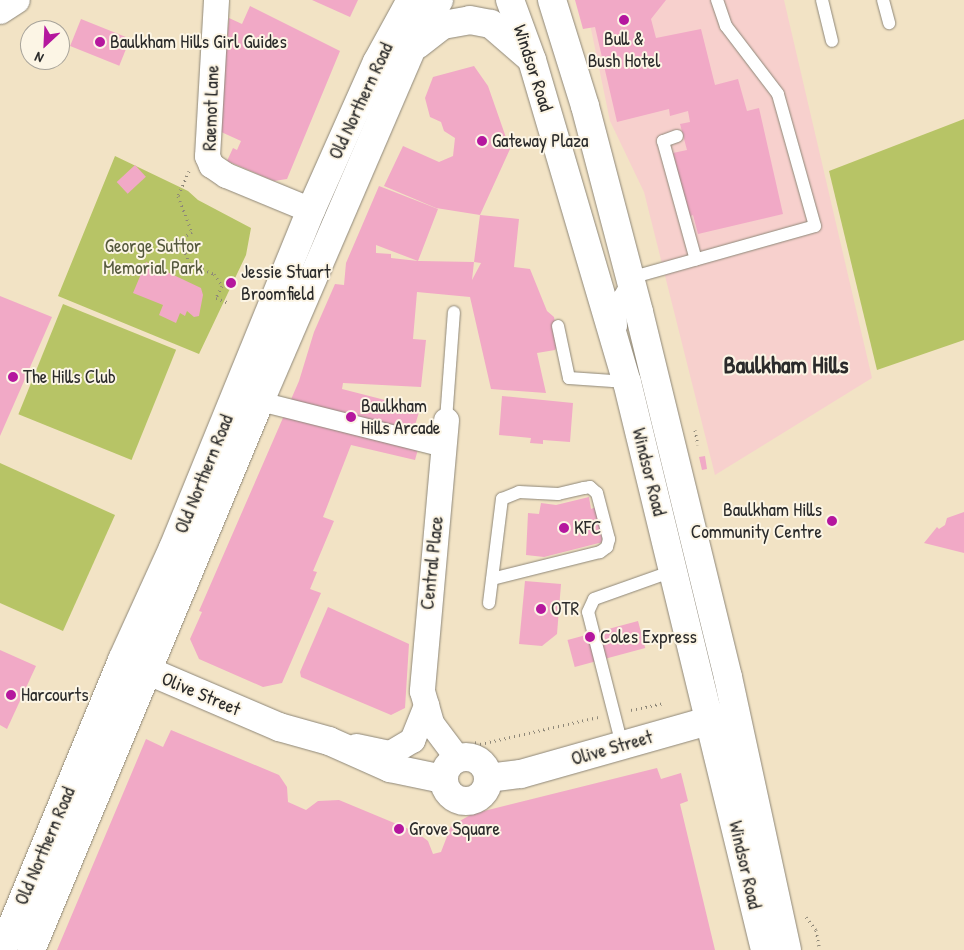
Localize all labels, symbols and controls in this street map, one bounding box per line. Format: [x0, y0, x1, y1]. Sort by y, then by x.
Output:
marker: Bull & Bush Hotel [618, 14, 630, 26]
north arrow [20, 20, 70, 70]
street label: Windsor Road [508, 22, 558, 114]
place label: Bull & Bush Hotel [588, 28, 660, 72]
place label: Baulkham Hills Girl Guides [110, 31, 287, 53]
marker: Baulkham Hills Girl Guides [94, 36, 106, 48]
street label: Old Northern Road [324, 39, 398, 163]
text: N [31, 48, 46, 68]
street label: Raemot Lane [198, 65, 224, 151]
place label: Gateway Plaza [492, 130, 589, 152]
marker: Gateway Plaza [476, 135, 488, 147]
park label: George Suttor Memorial Park [103, 235, 203, 279]
place label: Jessie Stuart Broomfield [241, 261, 331, 305]
marker: Jessie Stuart Broomfield [225, 277, 237, 289]
district label: Baulkham Hills [723, 351, 849, 379]
place label: The Hills Club [23, 366, 116, 388]
marker: The Hills Club [7, 371, 19, 383]
place label: Baulkham Hills Arcade [361, 395, 440, 439]
street label: Old Northern Road [170, 411, 238, 537]
marker: Baulkham Hills Arcade [345, 411, 357, 423]
street label: Windsor Road [627, 426, 671, 518]
place label: Baulkham Hills Community Centre [691, 499, 822, 543]
street label: Central Place [416, 515, 448, 611]
marker: Baulkham Hills Community Centre [826, 515, 838, 527]
place label: KFC [574, 517, 601, 539]
marker: KFC [558, 522, 570, 534]
place label: OTR [551, 598, 579, 620]
marker: OTR [535, 603, 547, 615]
place label: Coles Express [600, 626, 697, 648]
marker: Coles Express [584, 631, 596, 643]
street label: Olive Street [158, 667, 244, 721]
place label: Harcourts [21, 684, 88, 706]
marker: Harcourts [5, 689, 17, 701]
street label: Olive Street [569, 726, 655, 770]
street label: Old Northern Road [10, 784, 80, 908]
place label: Grove Square [409, 818, 500, 840]
street label: Windsor Road [724, 819, 766, 911]
marker: Grove Square [393, 823, 405, 835]

